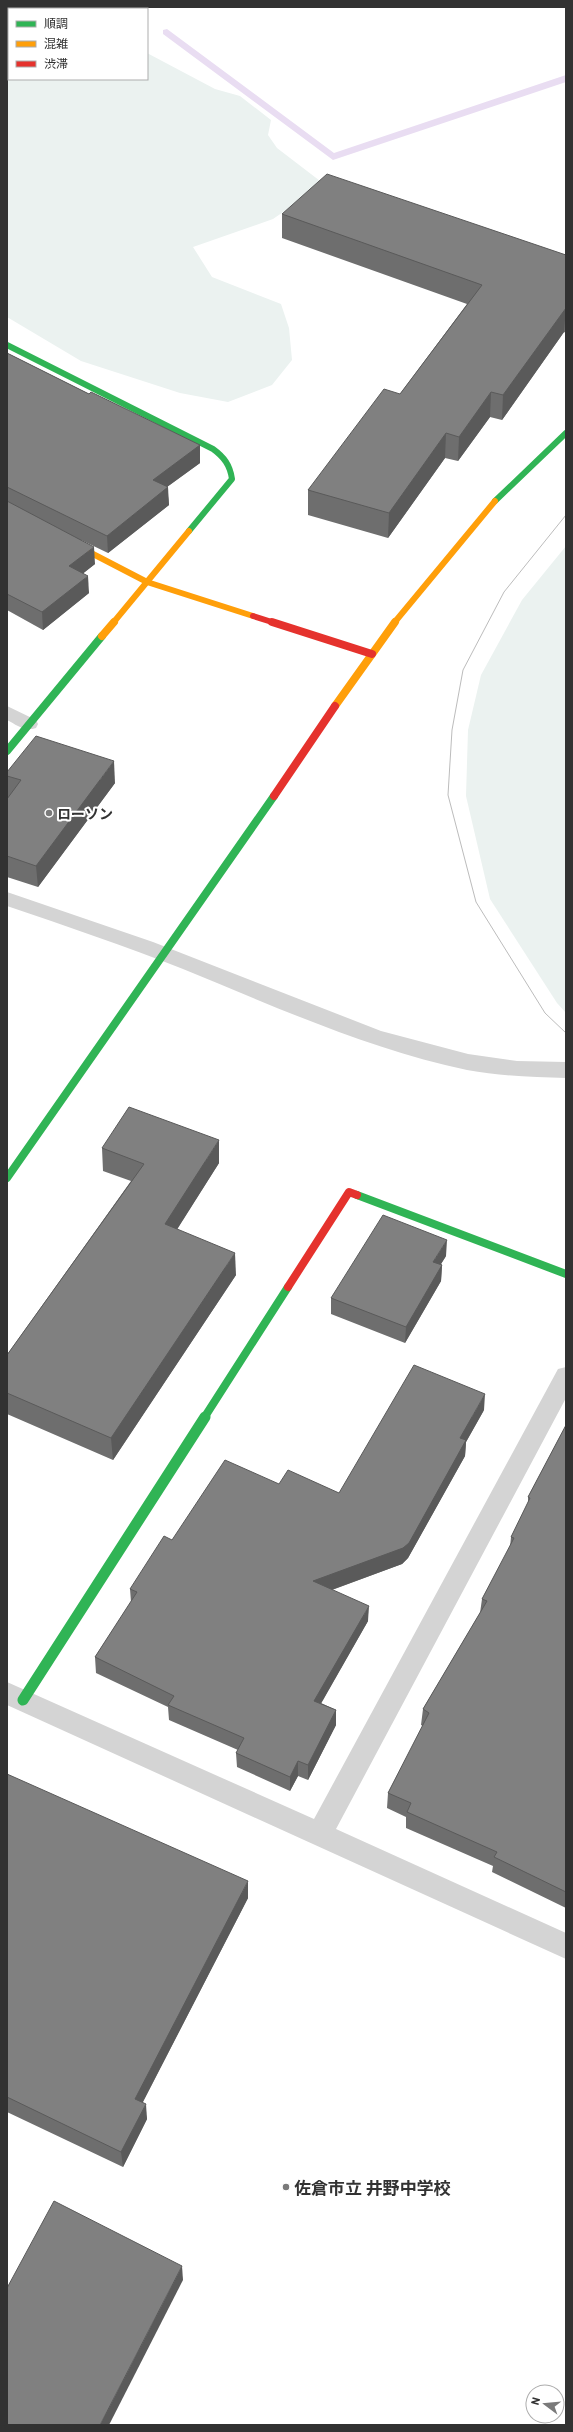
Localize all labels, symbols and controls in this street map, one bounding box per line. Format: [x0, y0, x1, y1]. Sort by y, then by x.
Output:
legend [8, 8, 148, 80]
text: 順調 [44, 16, 68, 30]
text: 混雑 [44, 36, 68, 50]
text: 渋滞 [44, 56, 68, 70]
place label: ローソン [57, 805, 113, 822]
marker: ローソン [44, 808, 54, 818]
place label: 佐倉市立 井野中学校 [294, 2177, 450, 2197]
marker: 佐倉市立 井野中学校 [281, 2182, 291, 2192]
north arrow [525, 2384, 565, 2424]
text: N [528, 2396, 542, 2406]

